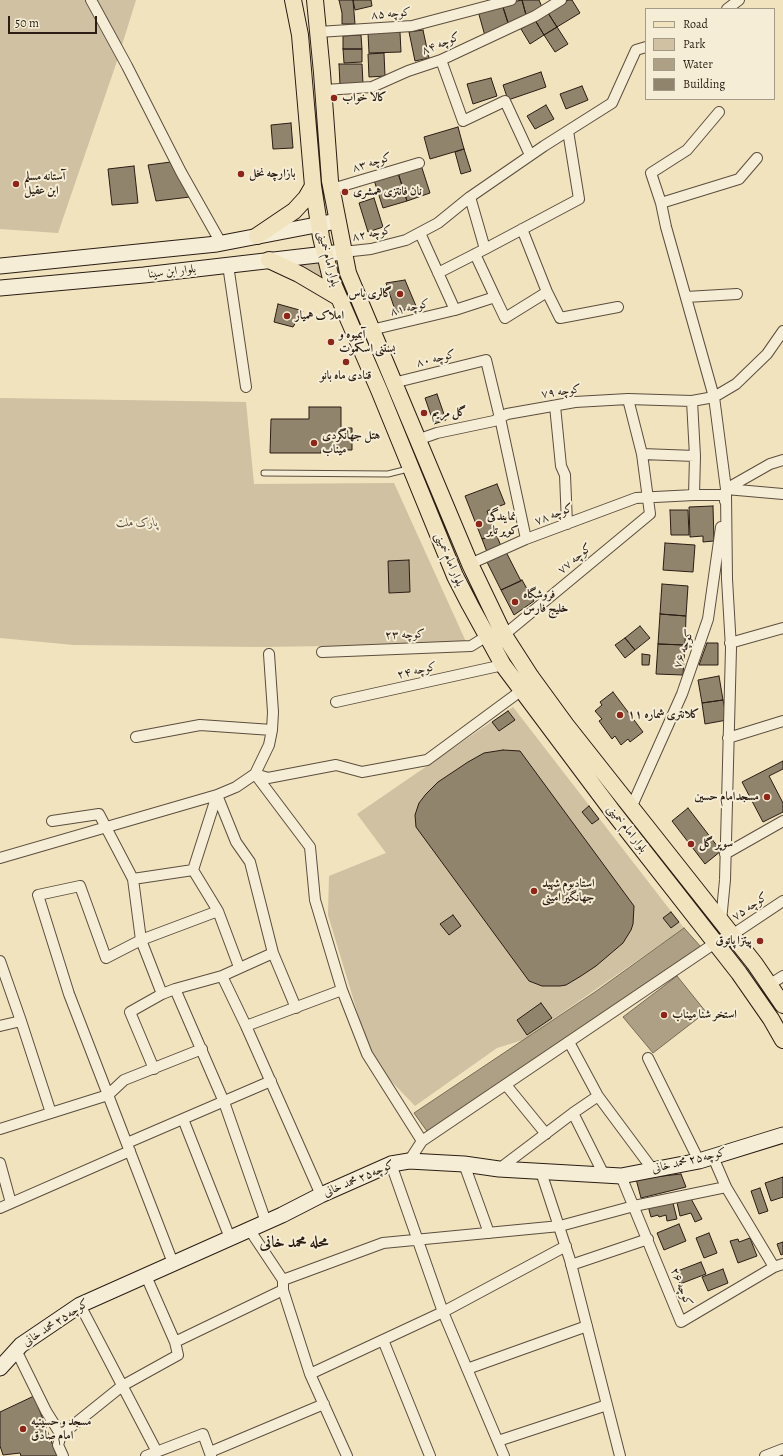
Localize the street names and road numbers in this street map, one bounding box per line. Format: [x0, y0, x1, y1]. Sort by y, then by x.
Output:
street label: کوچه ۸۵ [370, 5, 412, 23]
street label: کوچه ۸۴ [420, 30, 462, 58]
street label: کوچه ۸۳ [351, 150, 393, 176]
street label: کوچه ۸۲ [351, 223, 393, 245]
street label: بلوار امام خمینی [314, 230, 342, 288]
street label: بلوار ابن سینا [147, 262, 197, 282]
street label: کوچه ۸۱ [389, 296, 431, 320]
street label: کوچه ۸۰ [415, 347, 457, 371]
street label: کوچه ۷۹ [540, 382, 582, 402]
street label: کوچه ۷۸ [533, 501, 575, 529]
street label: بلوار امام خمینی [431, 531, 467, 589]
street label: کوچه ۷۷ [555, 541, 595, 577]
street label: کوچه ۲۳ [385, 627, 425, 643]
street label: کوچه ۷۶ [671, 628, 697, 670]
street label: کوچه ۲۴ [396, 659, 438, 683]
street label: بلوار امام خمینی [604, 802, 650, 856]
street label: کوچه ۷۵ [729, 890, 771, 924]
street label: کوچه۲۵ محمد خانی [650, 1145, 728, 1177]
street label: کوچه۲۵ محمد خانی [321, 1158, 397, 1200]
street label: کوچه ۲۶ [667, 1266, 695, 1308]
street label: کوچه۲۵ محمد خانی [20, 1296, 92, 1350]

